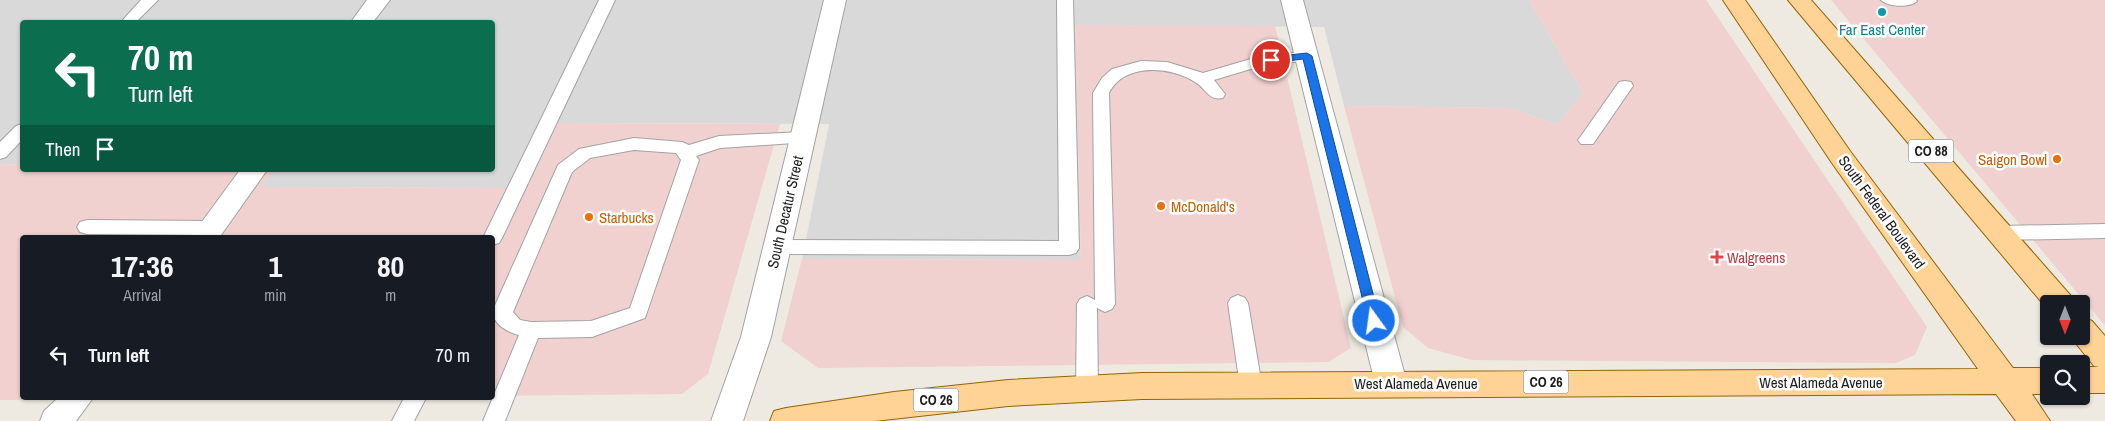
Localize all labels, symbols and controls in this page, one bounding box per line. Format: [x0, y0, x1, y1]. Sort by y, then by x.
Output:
marker: Far East Center [1876, 6, 1888, 18]
place label: Far East Center [1839, 19, 1925, 40]
text: 70 m [128, 34, 193, 81]
pin [1250, 39, 1292, 81]
icon: left [45, 40, 110, 105]
icon: arrive [1257, 46, 1285, 74]
text: Turn left [128, 79, 193, 109]
icon: arrive [91, 135, 119, 163]
text: Then [45, 136, 81, 162]
road number: CO 88 [1908, 140, 1954, 162]
place label: Saigon Bowl [1978, 149, 2047, 170]
street label: South Federal Boulevard [1834, 151, 1930, 273]
street label: South Decatur Street [762, 153, 808, 270]
marker: Saigon Bowl [2051, 153, 2063, 165]
place label: McDonald's [1171, 196, 1235, 217]
marker: McDonald's [1155, 200, 1167, 212]
place label: Starbucks [599, 207, 654, 228]
marker: Starbucks [583, 211, 595, 223]
text: 17:36 [111, 246, 174, 286]
text: 1 [268, 246, 282, 286]
text: 80 [377, 246, 404, 286]
place label: Walgreens [1727, 247, 1785, 268]
marker: Walgreens [1711, 251, 1723, 263]
text: Arrival [123, 284, 161, 306]
text: min [264, 284, 286, 306]
text: m [385, 284, 396, 306]
position arrow [1347, 294, 1399, 346]
north arrow [2040, 295, 2090, 345]
map controls [2040, 295, 2090, 405]
icon: left [45, 341, 73, 369]
text: Turn left [88, 342, 149, 368]
text: 70 m [435, 342, 470, 368]
button: search [2040, 355, 2090, 405]
road number: CO 26 [1524, 371, 1568, 394]
street label: West Alameda Avenue [1759, 372, 1883, 393]
street label: West Alameda Avenue [1354, 373, 1478, 394]
road number: CO 26 [914, 388, 958, 412]

